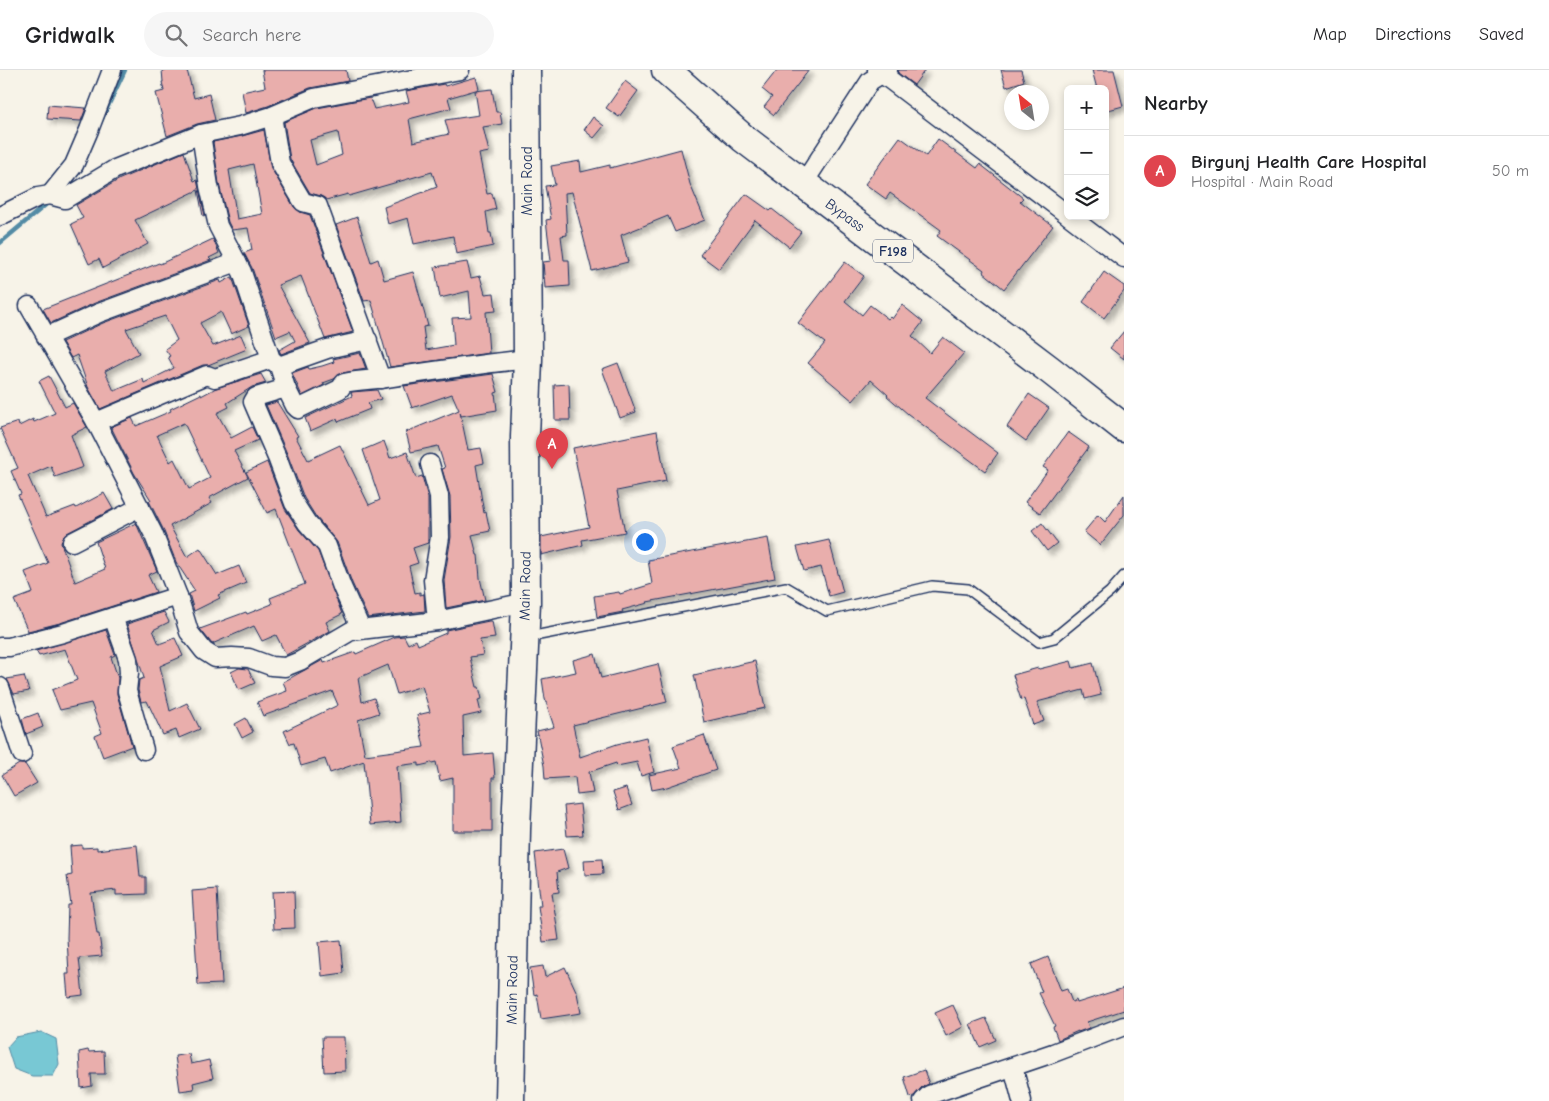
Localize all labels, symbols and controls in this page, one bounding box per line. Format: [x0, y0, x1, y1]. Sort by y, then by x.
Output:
search box [144, 12, 494, 57]
text: Gridwalk [25, 21, 114, 49]
icon: search [162, 21, 190, 49]
text: Search here [202, 24, 301, 46]
text: Map [1313, 24, 1347, 45]
text: Directions [1375, 24, 1451, 45]
text: Saved [1479, 24, 1524, 45]
north arrow [1004, 85, 1049, 130]
map controls [1064, 85, 1109, 220]
button: + [1064, 85, 1109, 130]
text: Nearby [1144, 91, 1208, 115]
button: − [1064, 130, 1109, 175]
street label: Main Road [518, 146, 536, 216]
text: Birgunj Health Care Hospital [1191, 151, 1427, 173]
text: A [1156, 162, 1164, 180]
text: 50 m [1492, 162, 1529, 180]
text: Hospital · Main Road [1191, 173, 1333, 191]
button: layers [1064, 175, 1109, 220]
street label: Bypass [822, 195, 868, 235]
road number: F198 [873, 240, 913, 262]
pin: A [536, 428, 568, 469]
your location [632, 529, 658, 555]
street label: Main Road [515, 551, 535, 621]
street label: Main Road [502, 955, 522, 1025]

